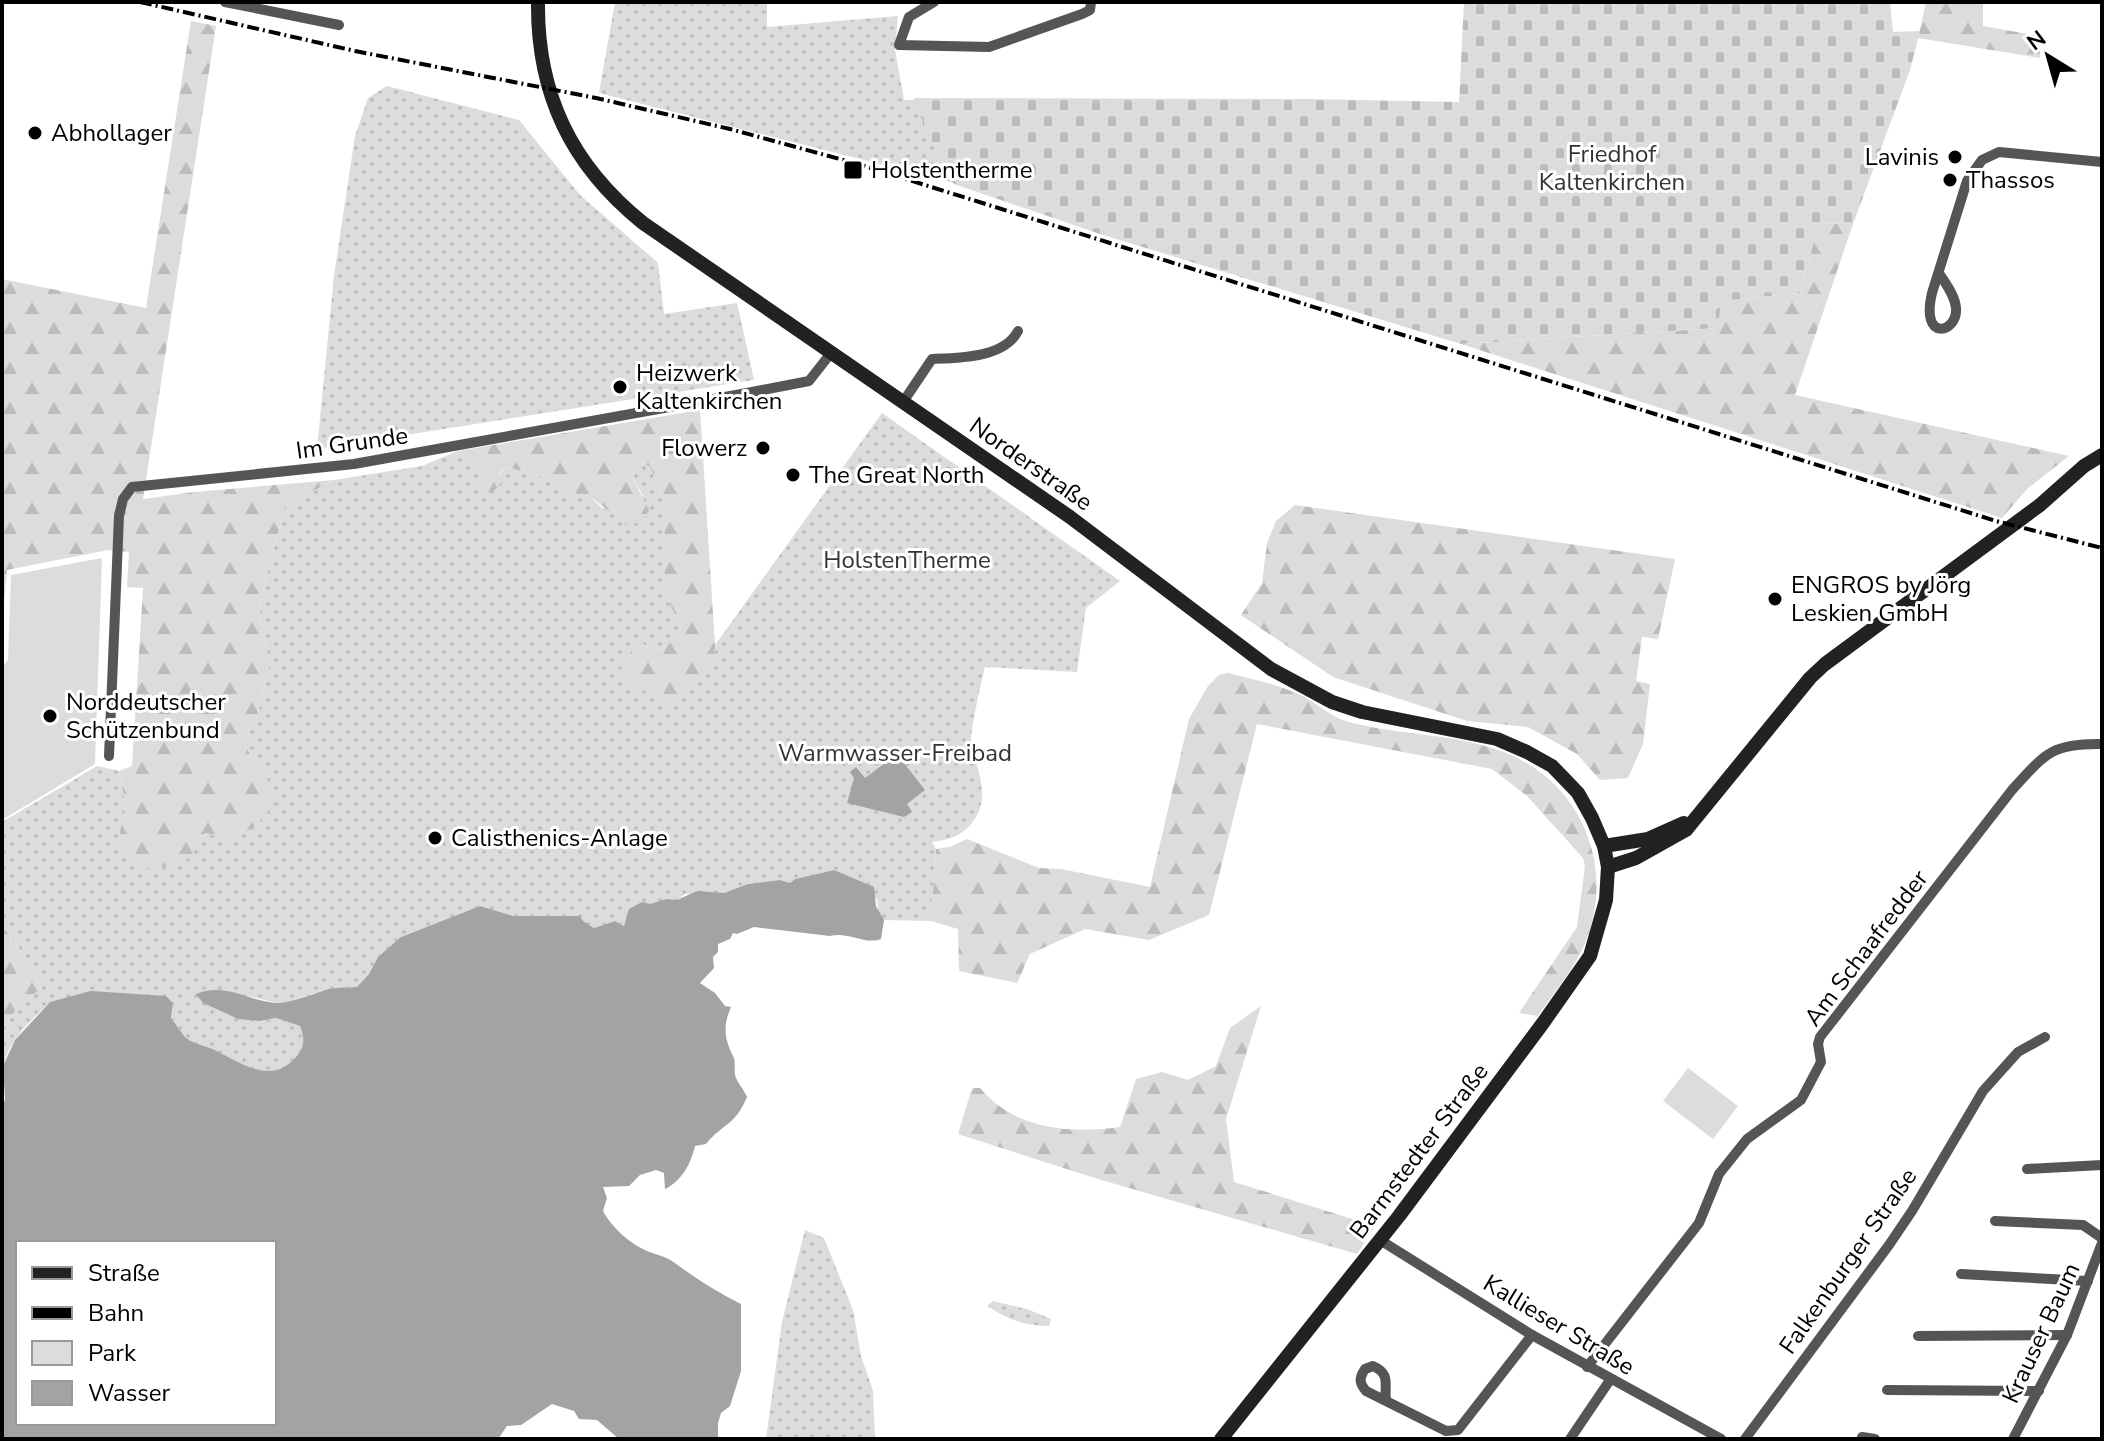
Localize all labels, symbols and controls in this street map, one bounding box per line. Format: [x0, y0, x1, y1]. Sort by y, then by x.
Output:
north arrow [2008, 16, 2088, 96]
text: N [2021, 24, 2052, 58]
place label: Abhollager [51, 117, 172, 149]
marker: Abhollager [26, 124, 44, 142]
park label: Friedhof Kaltenkirchen [1539, 138, 1685, 198]
place label: Lavinis [1865, 141, 1939, 173]
marker: Lavinis [1946, 148, 1964, 166]
place label: Holstentherme [871, 154, 1032, 186]
marker: Holstentherme [842, 159, 864, 181]
place label: Thassos [1966, 164, 2055, 196]
marker: Thassos [1941, 171, 1959, 189]
place label: Heizwerk Kaltenkirchen [636, 357, 782, 417]
marker: Heizwerk Kaltenkirchen [611, 378, 629, 396]
street label: Norderstraße [963, 410, 1099, 518]
street label: Im Grunde [294, 419, 410, 467]
place label: Flowerz [661, 432, 747, 464]
marker: Flowerz [754, 439, 772, 457]
place label: The Great North [809, 459, 984, 491]
marker: The Great North [784, 466, 802, 484]
park label: HolstenTherme [823, 544, 991, 576]
place label: ENGROS by Jörg Leskien GmbH [1791, 569, 1971, 629]
marker: ENGROS by Jörg Leskien GmbH [1766, 590, 1784, 608]
place label: Norddeutscher Schützenbund [66, 686, 226, 746]
marker: Norddeutscher Schützenbund [41, 707, 59, 725]
park label: Warmwasser-Freibad [778, 737, 1012, 769]
place label: Calisthenics-Anlage [451, 822, 668, 854]
marker: Calisthenics-Anlage [426, 829, 444, 847]
street label: Am Schaafredder [1797, 863, 1935, 1033]
street label: Barmstedter Straße [1342, 1057, 1496, 1245]
street label: Falkenburger Straße [1772, 1162, 1924, 1360]
legend [16, 1241, 276, 1425]
text: Straße [88, 1257, 160, 1289]
street label: Krauser Baum [1994, 1258, 2088, 1408]
street label: Kallieser Straße [1477, 1267, 1641, 1383]
text: Bahn [88, 1297, 144, 1329]
text: Park [88, 1337, 137, 1369]
text: Wasser [88, 1377, 171, 1409]

